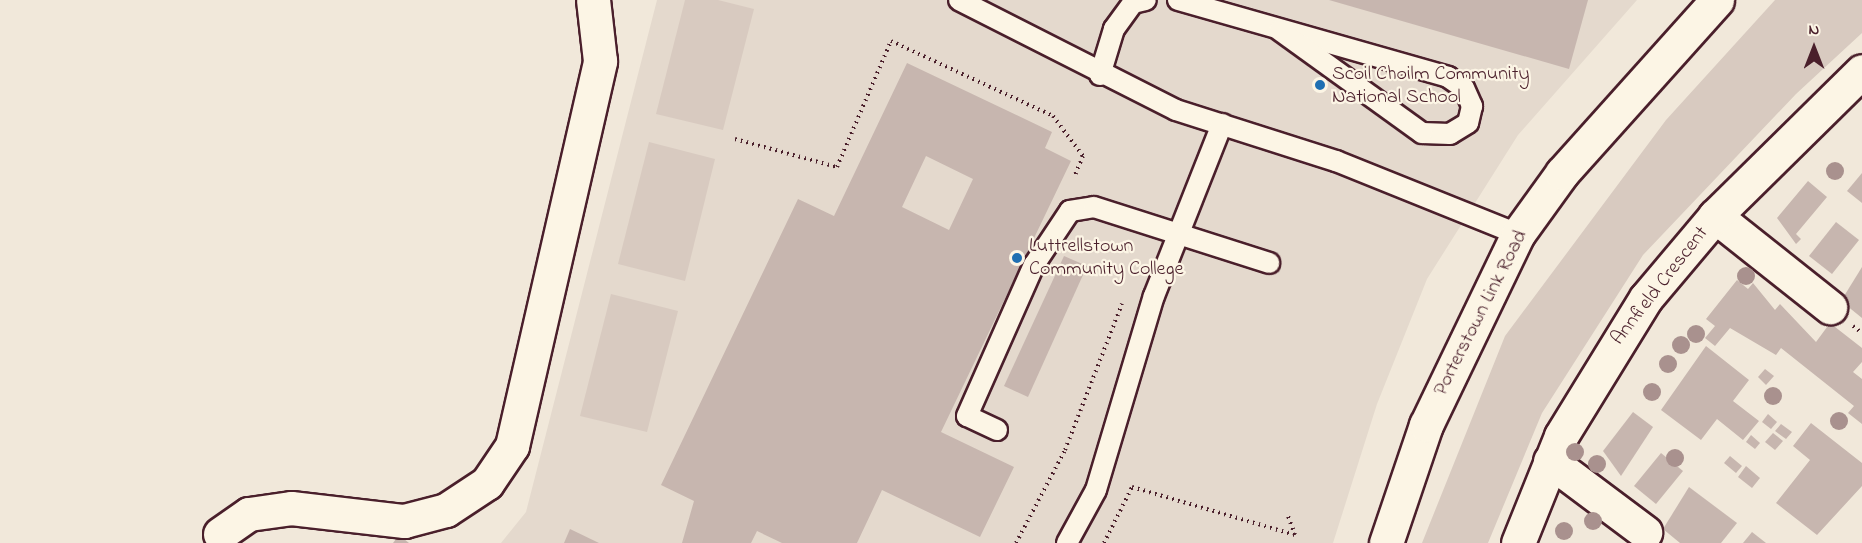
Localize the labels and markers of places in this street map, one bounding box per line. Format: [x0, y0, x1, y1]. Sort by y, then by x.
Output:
place label: Scoil Choilm Community National School [1332, 62, 1530, 109]
marker: Scoil Choilm Community National School [1313, 78, 1327, 92]
place label: Luttrellstown Community College [1029, 234, 1184, 281]
marker: Luttrellstown Community College [1010, 251, 1024, 265]

